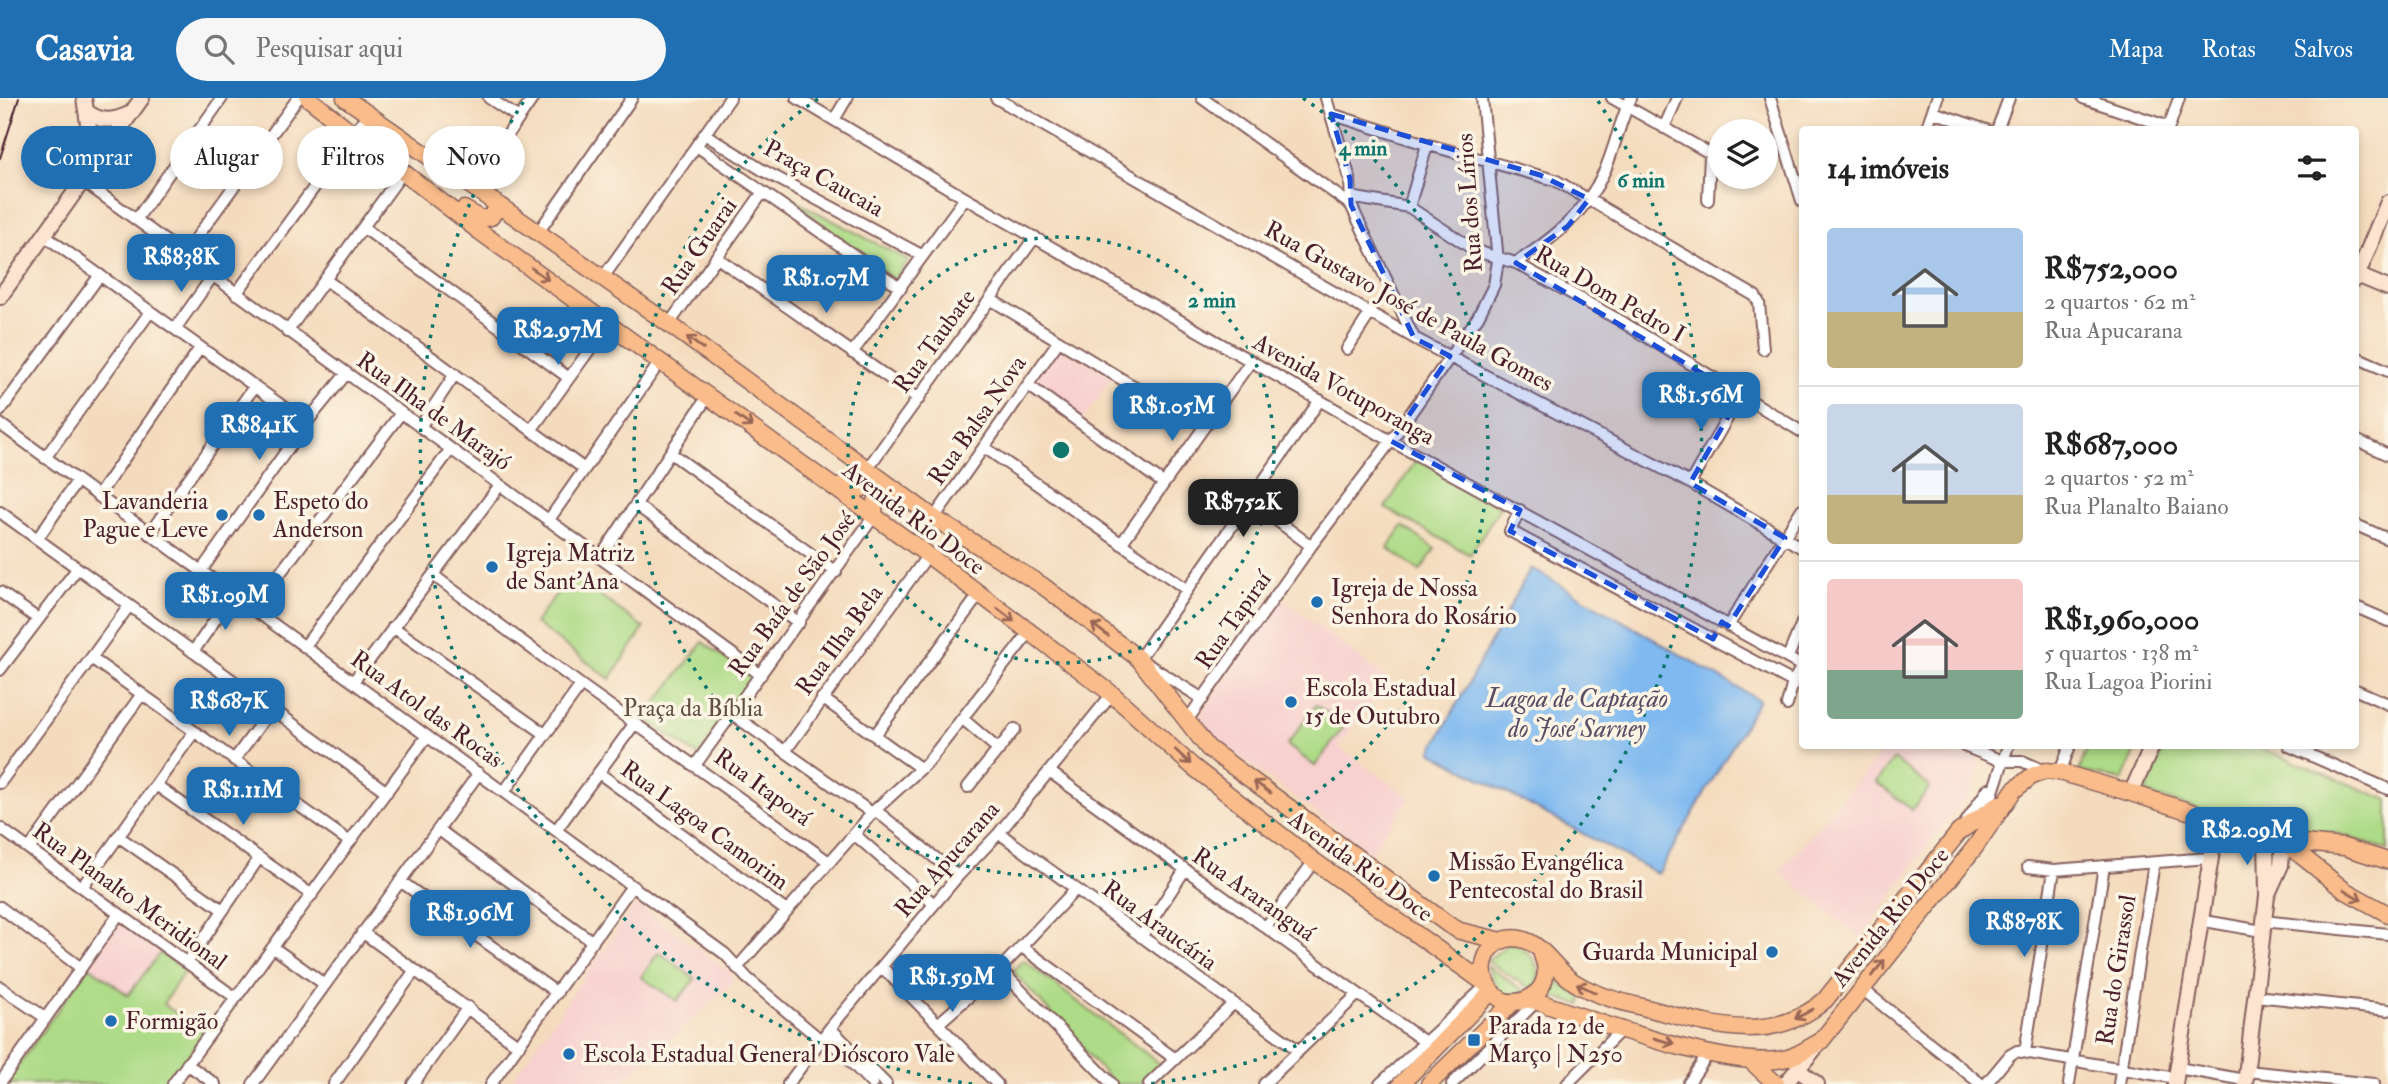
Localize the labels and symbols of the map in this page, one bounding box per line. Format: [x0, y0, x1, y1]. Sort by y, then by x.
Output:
street label: Rua dos Lírios [1449, 132, 1490, 274]
street label: Praça Caucaia [758, 133, 890, 225]
text: 4 min [1338, 135, 1387, 162]
text: 6 min [1617, 167, 1665, 194]
street label: Rua Guarai [655, 192, 744, 301]
street label: Rua Gustavo José de Paula Gomes [1259, 214, 1559, 399]
pin: R$838K [124, 234, 238, 294]
street label: Rua Dom Pedro I [1529, 239, 1691, 350]
pin: R$1.07M [761, 256, 891, 315]
one-way arrow [530, 267, 549, 281]
street label: Rua Taubate [886, 283, 983, 399]
text: 2 min [1188, 287, 1236, 314]
pin: R$2.97M [493, 308, 623, 367]
street label: Avenida Votuporanga [1246, 326, 1441, 453]
one-way arrow [686, 336, 705, 350]
street label: Rua Ilha de Marajó [350, 345, 517, 478]
street label: Rua Balsa Nova [921, 348, 1034, 491]
pin: R$1.56M [1636, 372, 1766, 432]
pin: R$1.05M [1107, 384, 1237, 443]
pin: R$841K [202, 402, 316, 462]
one-way arrow [734, 414, 753, 429]
centre of rings [1049, 438, 1073, 462]
street label: Avenida Rio Doce [835, 454, 991, 582]
pin: R$752K [1186, 480, 1300, 539]
place label: Lavanderia Pague e Leve [82, 486, 209, 545]
place label: Espeto do Anderson [272, 486, 368, 545]
street label: Rua Baía de São José [722, 505, 863, 683]
marker: Lavanderia Pague e Leve [214, 507, 230, 523]
marker: Espeto do Anderson [251, 507, 267, 523]
place label: Igreja Matriz de Sant'Ana [506, 538, 635, 597]
marker: Igreja Matriz de Sant'Ana [484, 559, 500, 575]
street label: Rua Tapiraí [1188, 564, 1279, 675]
pin: R$1.09M [160, 573, 290, 632]
place label: Igreja de Nossa Senhora do Rosário [1331, 573, 1517, 632]
street label: Rua Ilha Bela [789, 578, 891, 702]
marker: Igreja de Nossa Senhora do Rosário [1309, 594, 1325, 610]
one-way arrow [996, 608, 1014, 623]
one-way arrow [1091, 623, 1110, 638]
street label: Rua Atol das Rocas [344, 644, 509, 775]
place label: Escola Estadual 15 de Outubro [1305, 673, 1456, 732]
pin: R$687K [172, 678, 286, 738]
water label: Lagoa de Captação do José Sarney [1485, 683, 1668, 745]
park label: Praça da Bíblia [623, 693, 764, 724]
marker: Escola Estadual 15 de Outubro [1283, 694, 1299, 710]
street label: Rua Itaporá [708, 741, 819, 834]
one-way arrow [1174, 749, 1191, 766]
street label: Rua Lagoa Camorim [614, 754, 796, 897]
pin: R$1.11M [178, 768, 308, 827]
one-way arrow [1253, 780, 1272, 794]
street label: Rua Apucarana [888, 794, 1007, 924]
street label: Avenida Rio Doce [1282, 803, 1439, 929]
pin: R$2.09M [2182, 808, 2312, 867]
street label: Rua Planalto Meridional [26, 815, 233, 977]
street label: Rua Araranguá [1186, 840, 1322, 949]
street label: Avenida Rio Doce [1824, 841, 1956, 994]
place label: Missão Evangélica Pentecostal do Brasil [1448, 847, 1643, 906]
marker: Missão Evangélica Pentecostal do Brasil [1426, 868, 1442, 884]
street label: Rua Araucária [1096, 873, 1225, 978]
one-way arrow [2343, 888, 2363, 902]
pin: R$1.96M [405, 890, 535, 950]
street label: Rua do Girassol [2089, 893, 2144, 1048]
pin: R$878K [1967, 900, 2081, 959]
place label: Guarda Municipal [1582, 937, 1758, 968]
marker: Guarda Municipal [1764, 944, 1780, 960]
pin: R$1.59M [887, 954, 1017, 1014]
one-way arrow [1870, 959, 1885, 977]
one-way arrow [1576, 981, 1597, 995]
place label: Formigão [125, 1006, 218, 1037]
one-way arrow [1795, 1007, 1815, 1021]
place label: Parada 12 de Março | N250 [1488, 1011, 1623, 1070]
marker: Formigão [103, 1013, 119, 1029]
marker: Parada 12 de Março | N250 [1466, 1032, 1482, 1048]
one-way arrow [1652, 1035, 1675, 1048]
place label: Escola Estadual General Dióscoro Vale [583, 1039, 955, 1070]
marker: Escola Estadual General Dióscoro Vale [561, 1046, 577, 1062]

